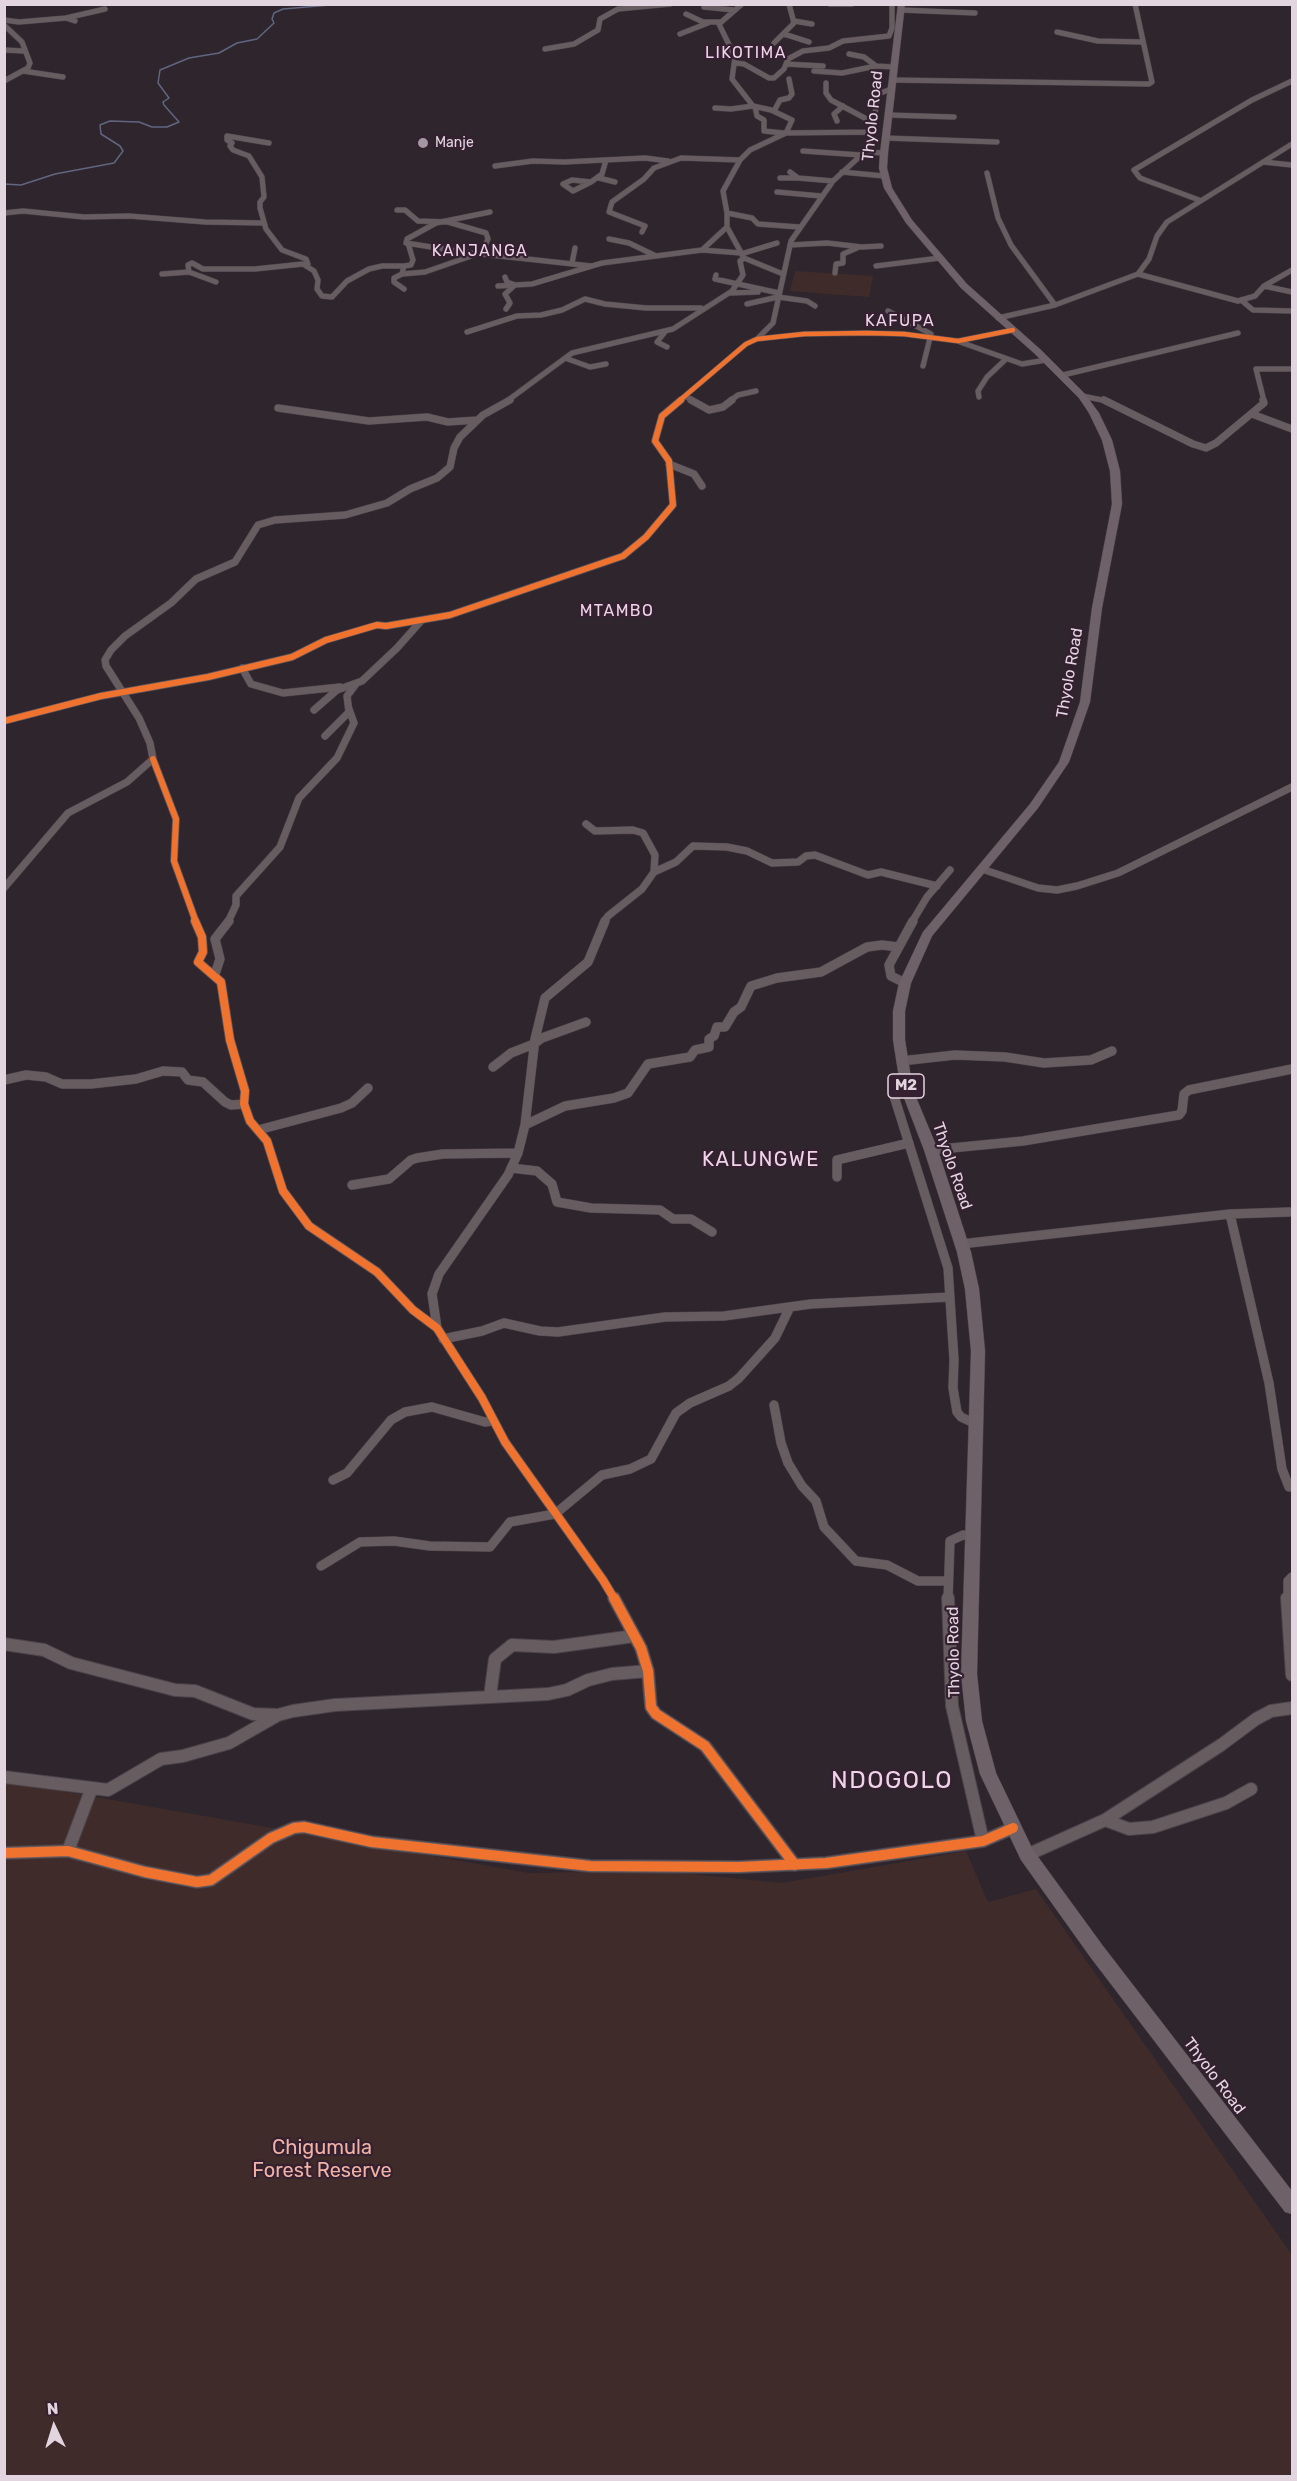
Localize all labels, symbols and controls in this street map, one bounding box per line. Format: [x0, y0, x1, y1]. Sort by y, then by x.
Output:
district label: LIKOTIMA [705, 43, 787, 63]
street label: Thyolo Road [859, 70, 887, 162]
place label: Manje [435, 135, 474, 151]
marker: Manje [416, 136, 430, 150]
district label: KANJANGA [432, 241, 528, 261]
district label: KAFUPA [865, 311, 935, 331]
district label: MTAMBO [580, 601, 654, 621]
street label: Thyolo Road [1053, 626, 1087, 720]
road number: M2 [888, 1074, 924, 1098]
street label: Thyolo Road [928, 1120, 976, 1212]
district label: KALUNGWE [702, 1148, 820, 1172]
street label: Thyolo Road [944, 1606, 964, 1698]
district label: NDOGOLO [831, 1767, 953, 1795]
street label: Thyolo Road [1179, 2034, 1249, 2118]
park label: Chigumula Forest Reserve [252, 2136, 392, 2183]
north arrow [24, 2397, 84, 2457]
text: N [46, 2399, 59, 2418]

